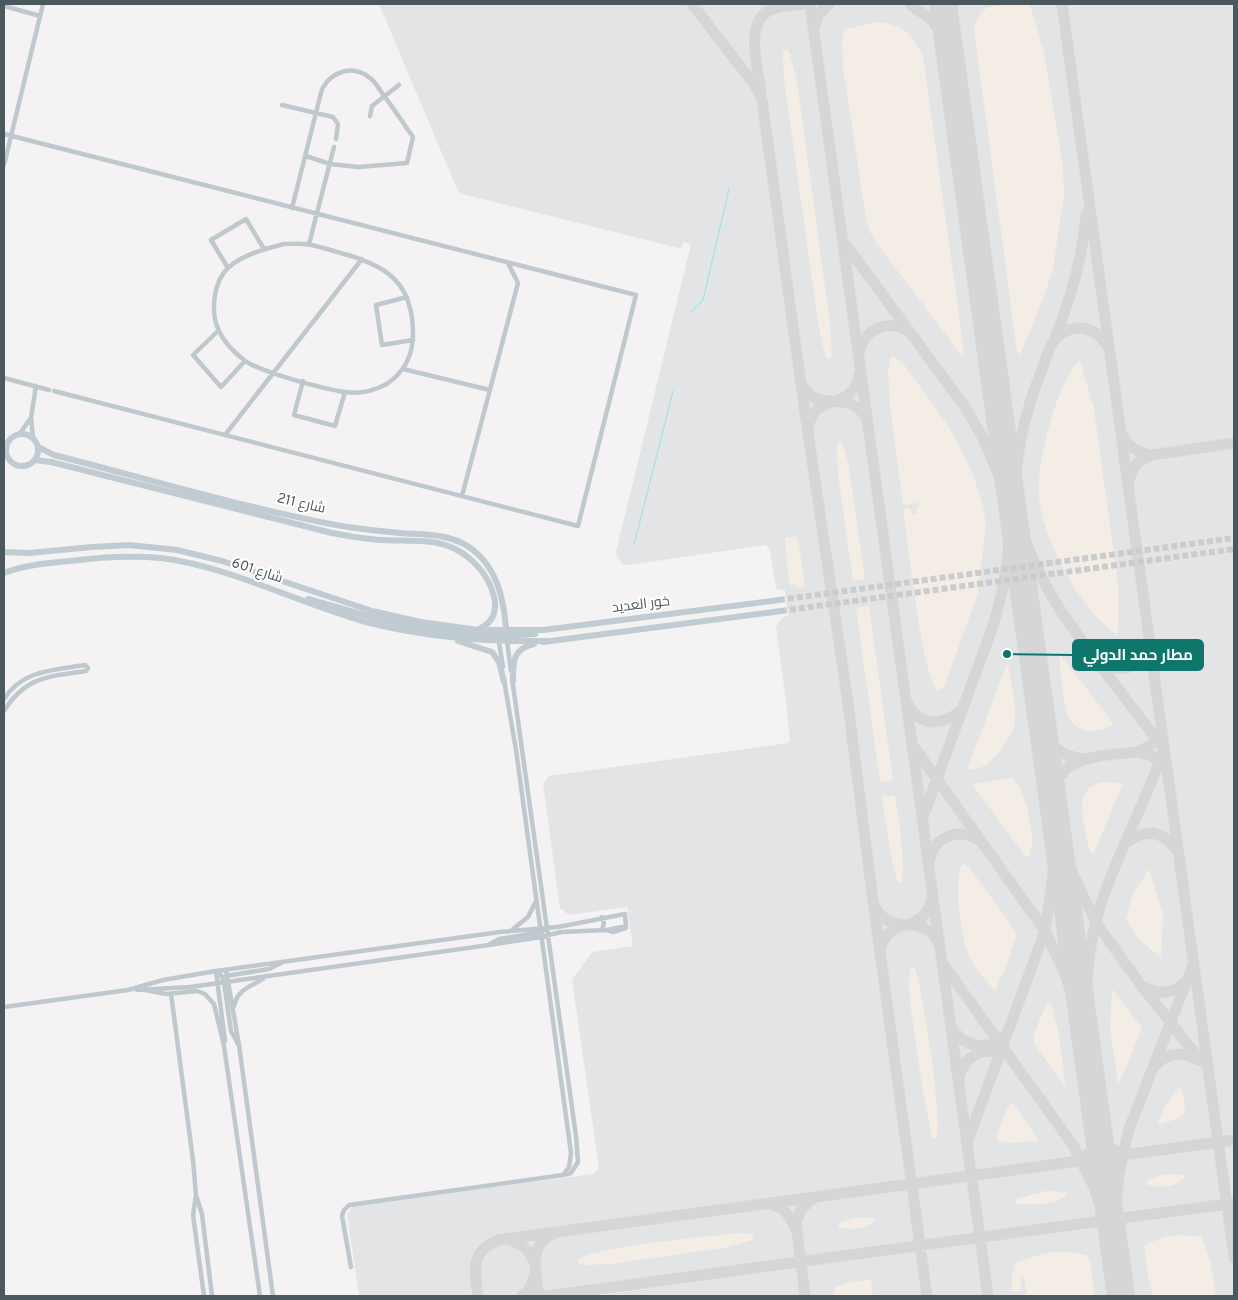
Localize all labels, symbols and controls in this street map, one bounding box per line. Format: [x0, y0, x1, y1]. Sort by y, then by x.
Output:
street label: شارع 211 [275, 490, 327, 518]
street label: شارع 601 [229, 555, 285, 587]
street label: خور العديد [611, 593, 671, 617]
callout: مطار حمد الدولي [1073, 640, 1203, 670]
text: مطار حمد الدولي [1083, 647, 1193, 667]

